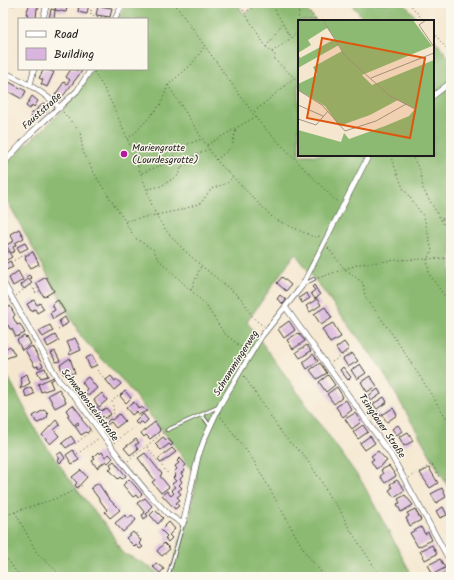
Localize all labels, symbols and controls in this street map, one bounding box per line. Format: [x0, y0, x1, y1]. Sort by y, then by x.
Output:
legend [18, 18, 148, 70]
inset map [298, 20, 434, 156]
text: Road [54, 25, 79, 44]
text: Building [54, 45, 94, 64]
street label: Fauststraße [18, 88, 66, 133]
place label: Mariengrotte (Lourdesgrotte) [132, 140, 199, 168]
marker: Mariengrotte (Lourdesgrotte) [119, 149, 129, 159]
street label: Schrammingerweg [209, 327, 263, 399]
street label: Schwedensteinstraße [57, 365, 123, 445]
street label: Tsingtauer Straße [354, 391, 410, 462]

